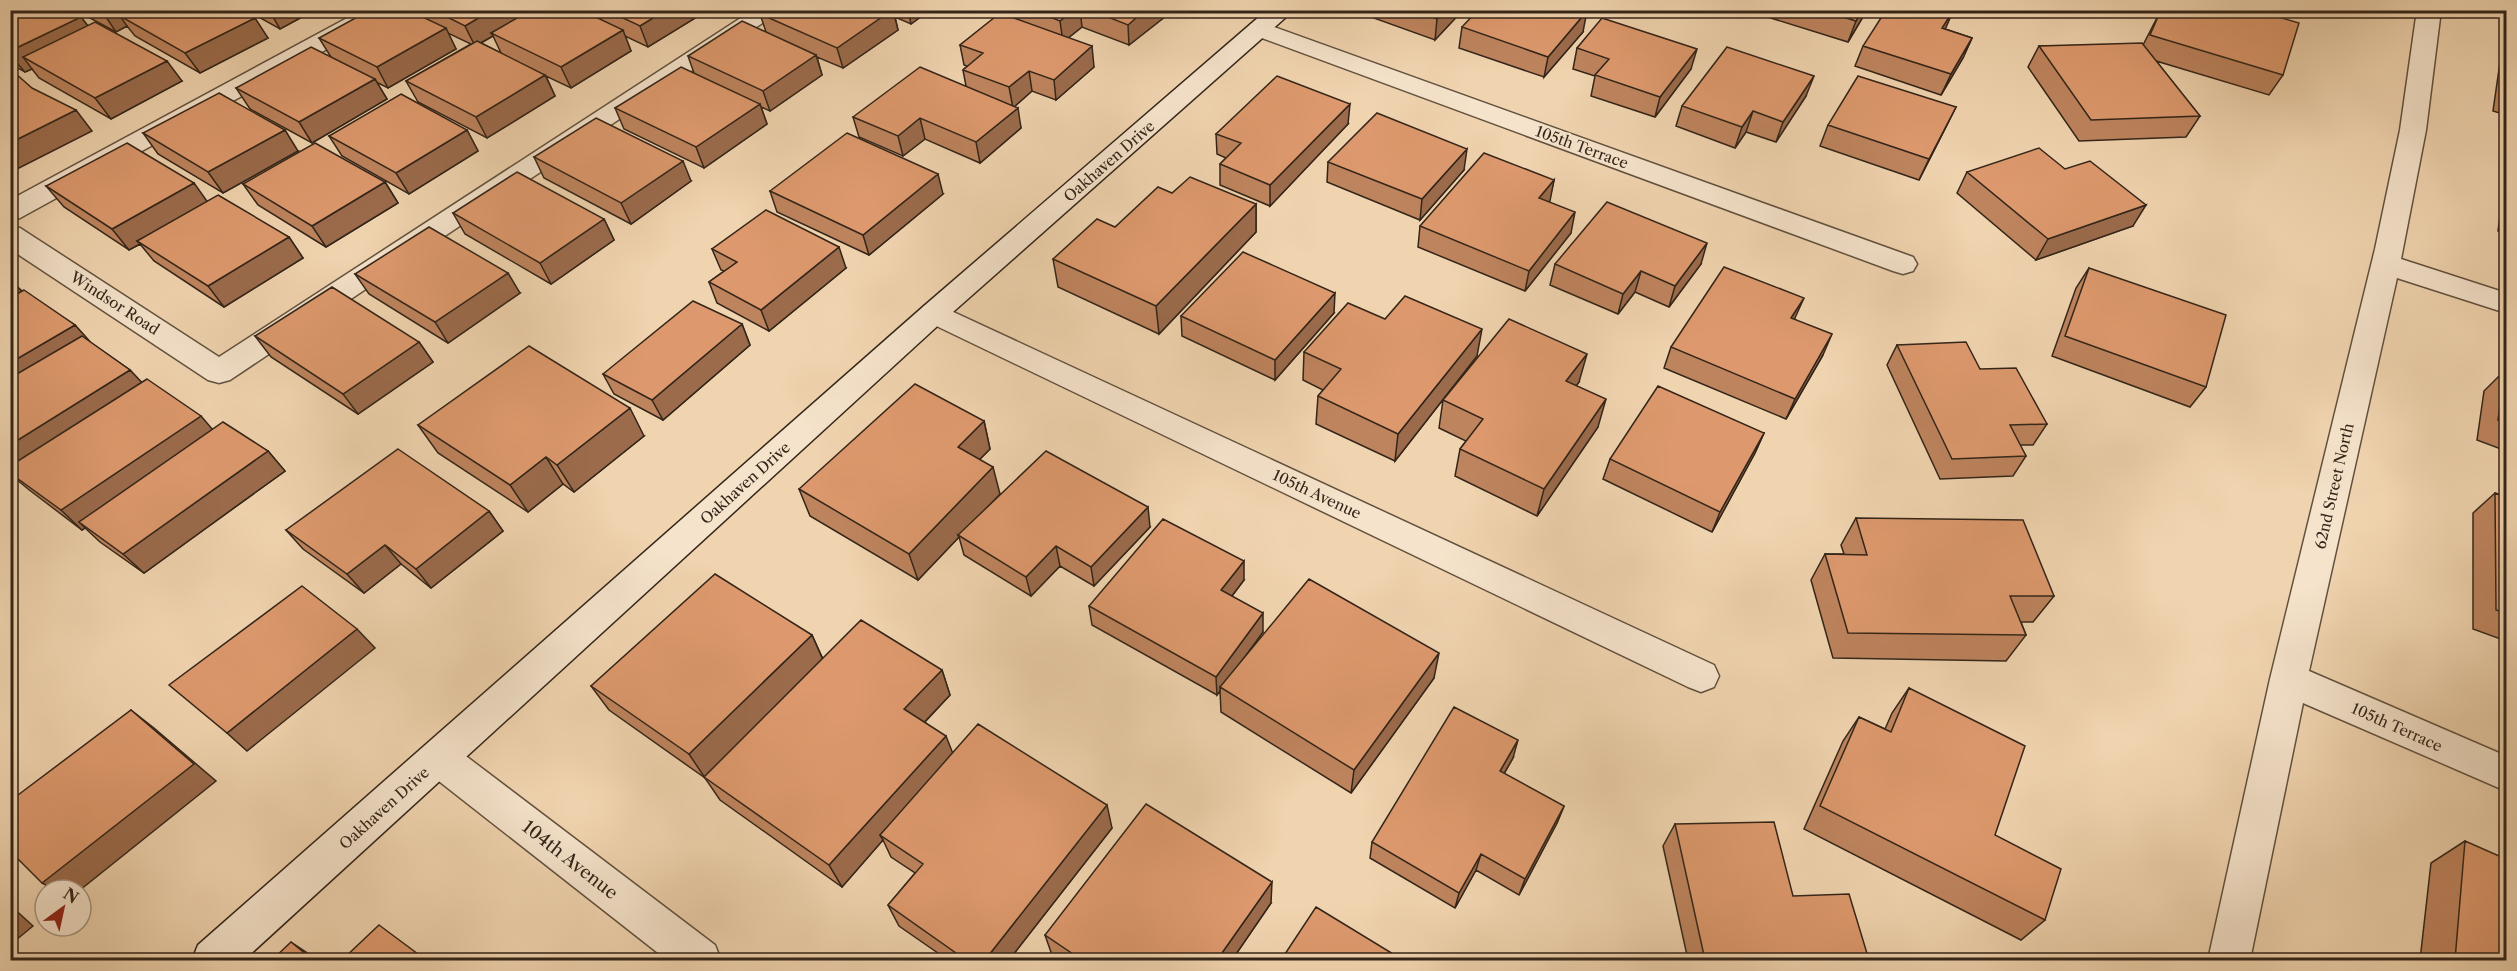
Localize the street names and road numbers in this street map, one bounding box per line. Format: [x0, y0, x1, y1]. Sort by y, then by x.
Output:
street label: Oakhaven Drive [1060, 116, 1158, 206]
street label: 105th Terrace [1533, 121, 1631, 173]
street label: Windsor Road [66, 267, 163, 339]
street label: 62nd Street North [2310, 421, 2358, 551]
street label: Oakhaven Drive [696, 438, 794, 528]
street label: 105th Avenue [1270, 465, 1364, 523]
street label: 105th Terrace [2349, 699, 2445, 755]
street label: Oakhaven Drive [335, 763, 433, 853]
street label: 104th Avenue [518, 816, 622, 904]

